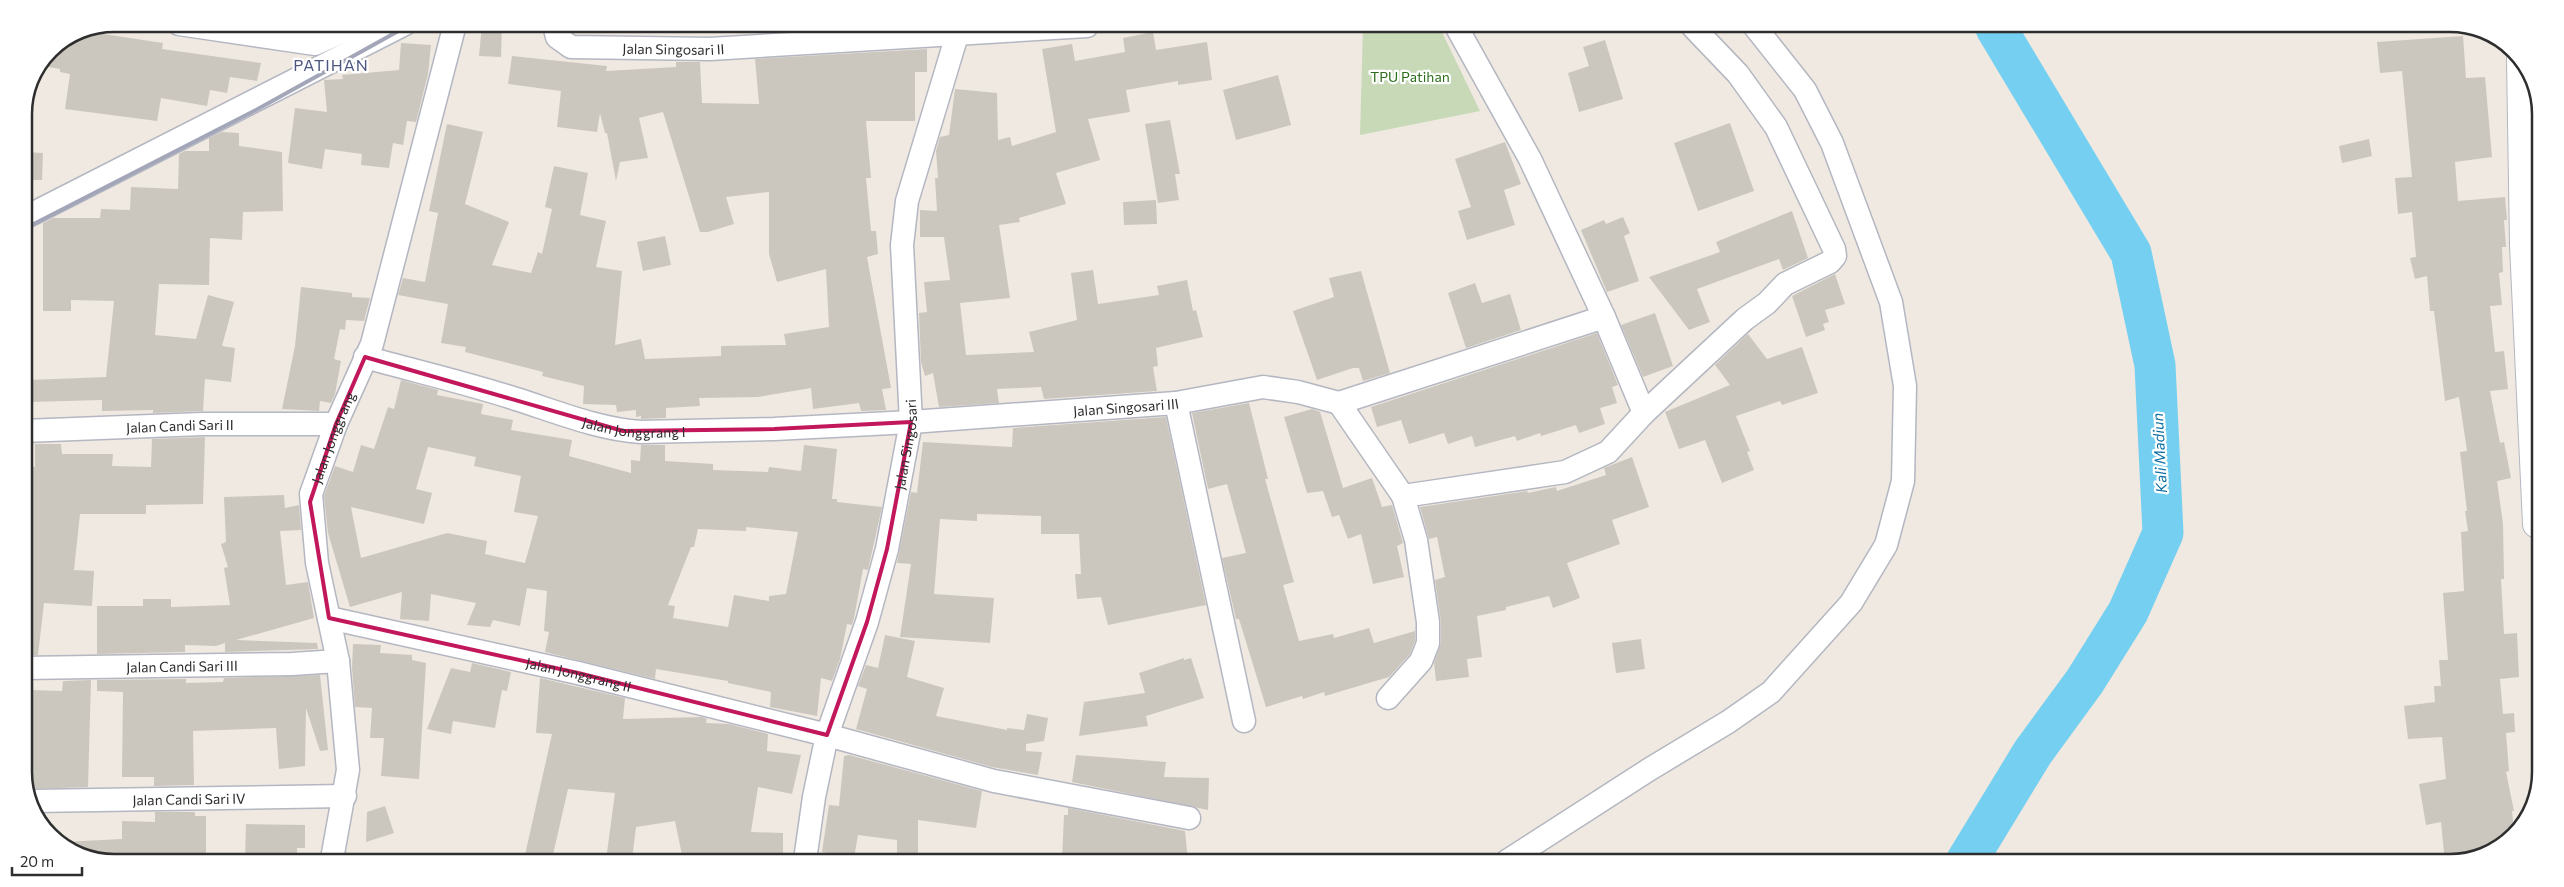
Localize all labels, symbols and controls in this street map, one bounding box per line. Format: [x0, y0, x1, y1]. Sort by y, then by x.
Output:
street label: Jalan Singosari II [622, 39, 725, 58]
district label: PATIHAN [293, 55, 369, 74]
park label: TPU Patihan [1370, 68, 1450, 85]
street label: Jalan Jonggrang [307, 388, 358, 485]
street label: Jalan Singosari III [1072, 394, 1180, 419]
street label: Jalan Singosari [890, 399, 919, 491]
street label: Jalan Jonggrang I [581, 413, 686, 441]
water label: Kali Madiun [2148, 413, 2170, 493]
street label: Jalan Candi Sari II [126, 416, 234, 435]
street label: Jalan Jonggrang II [525, 653, 633, 694]
street label: Jalan Candi Sari III [126, 656, 238, 675]
street label: Jalan Candi Sari IV [132, 789, 246, 808]
scale bar [12, 844, 82, 876]
text: 20 m [20, 852, 54, 870]

